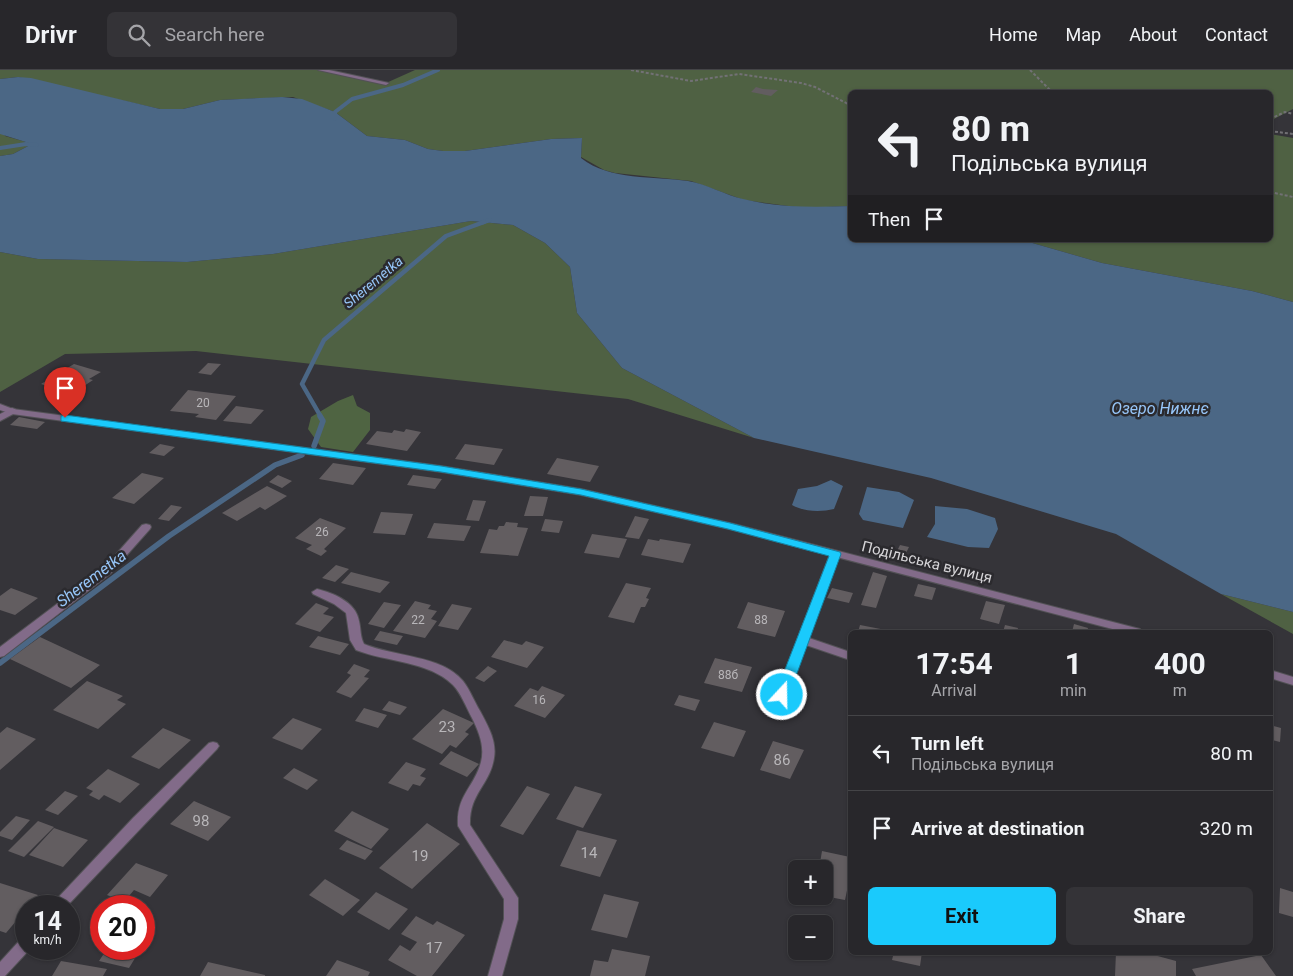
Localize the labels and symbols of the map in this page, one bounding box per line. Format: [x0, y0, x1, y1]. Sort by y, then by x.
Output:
water label: Sheremetka [340, 253, 406, 311]
pin [44, 367, 86, 418]
house number: 20 [196, 396, 210, 410]
water label: Озеро Нижнє [1111, 399, 1209, 418]
house number: 26 [315, 525, 329, 539]
street label: Подільська вулиця [860, 537, 994, 587]
water label: Sheremetka [53, 546, 130, 611]
house number: 22 [411, 613, 425, 627]
house number: 88 [754, 613, 768, 627]
house number: 88б [718, 668, 738, 682]
position arrow [755, 668, 807, 720]
house number: 16 [532, 693, 546, 707]
house number: 23 [439, 718, 455, 736]
house number: 86 [774, 751, 790, 769]
house number: 98 [193, 812, 209, 830]
house number: 14 [581, 844, 598, 862]
house number: 19 [412, 847, 428, 865]
speed limit sign: 20 [90, 895, 155, 960]
house number: 17 [426, 939, 442, 957]

